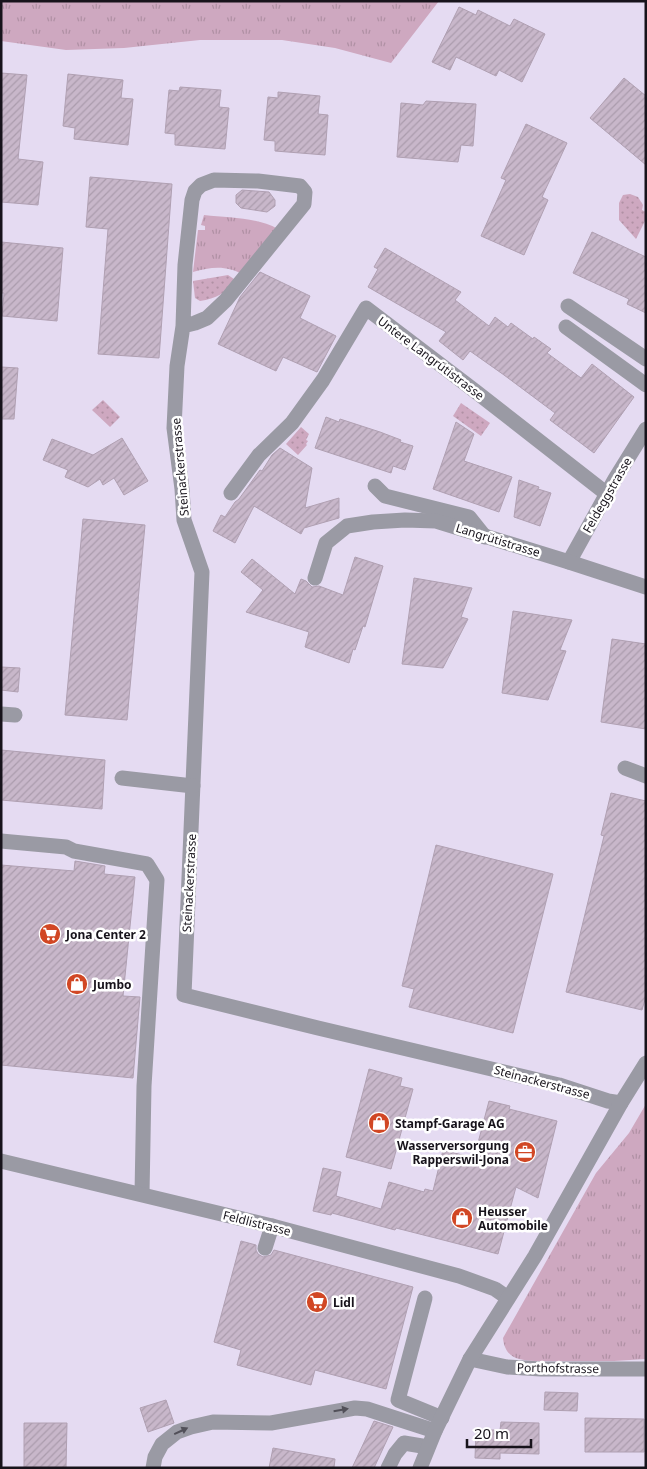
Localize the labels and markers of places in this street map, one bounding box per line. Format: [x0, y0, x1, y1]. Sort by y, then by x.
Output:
supermarket icon: Jona Center 2 [38, 922, 62, 946]
place label: Jona Center 2 [65, 926, 146, 943]
shop icon: Jumbo [65, 972, 89, 996]
place label: Jumbo [92, 976, 132, 993]
shop icon: Stampf-Garage AG [367, 1111, 391, 1135]
place label: Stampf-Garage AG [395, 1115, 505, 1132]
place label: Wasserversorgung Rapperswil-Jona [397, 1137, 509, 1168]
office icon: Wasserversorgung Rapperswil-Jona [513, 1140, 537, 1164]
place label: Heusser Automobile [478, 1203, 548, 1234]
shop icon: Heusser Automobile [450, 1206, 474, 1230]
supermarket icon: Lidl [305, 1290, 329, 1314]
place label: Lidl [333, 1294, 354, 1311]

